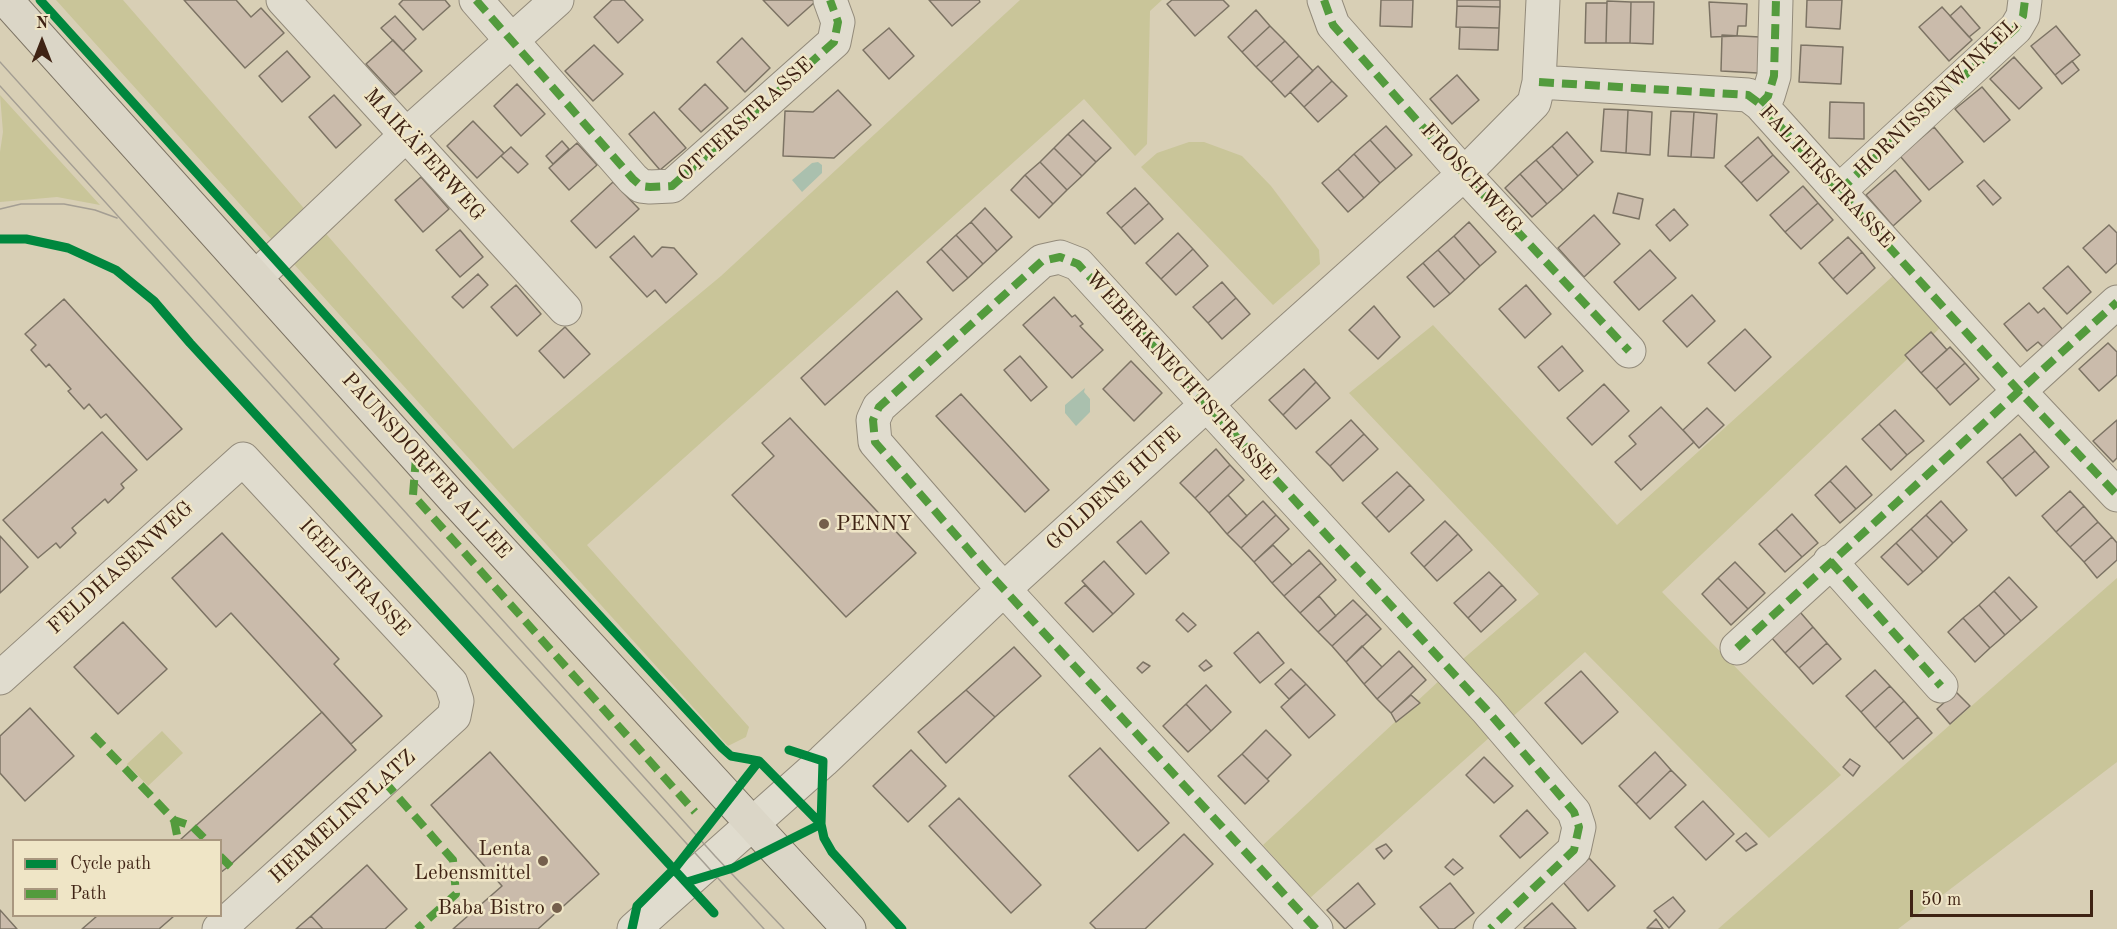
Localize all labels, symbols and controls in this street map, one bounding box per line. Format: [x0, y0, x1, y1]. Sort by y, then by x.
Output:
north arrow [12, 12, 72, 72]
street label: HORNISSENWINKEL [1850, 13, 2024, 183]
text: N [36, 16, 48, 32]
street label: OTTERSTRASSE [673, 52, 819, 188]
street label: MAIKÄFERWEG [358, 84, 490, 226]
street label: FALTERSTRASSE [1753, 100, 1899, 254]
street label: FROSCHWEG [1415, 119, 1527, 239]
street label: WEBERKNECHTSTRASSE [1079, 266, 1281, 486]
street label: PAUNSDORFER ALLEE [336, 368, 516, 564]
street label: GOLDENE HUFE [1041, 422, 1187, 556]
street label: FELDHASENWEG [43, 496, 199, 640]
place label: PENNY [836, 511, 912, 537]
street label: IGELSTRASSE [293, 514, 415, 642]
marker: PENNY [817, 517, 831, 531]
street label: HERMELINPLATZ [265, 745, 421, 889]
place label: Lenta Lebensmittel [414, 836, 531, 886]
legend [12, 839, 222, 917]
marker: Lenta Lebensmittel [536, 854, 550, 868]
text: Cycle path [70, 855, 151, 873]
scale bar [1913, 878, 2096, 916]
text: Path [70, 885, 106, 903]
text: 50 m [1921, 891, 1961, 909]
place label: Baba Bistro [437, 895, 545, 921]
marker: Baba Bistro [550, 901, 564, 915]

